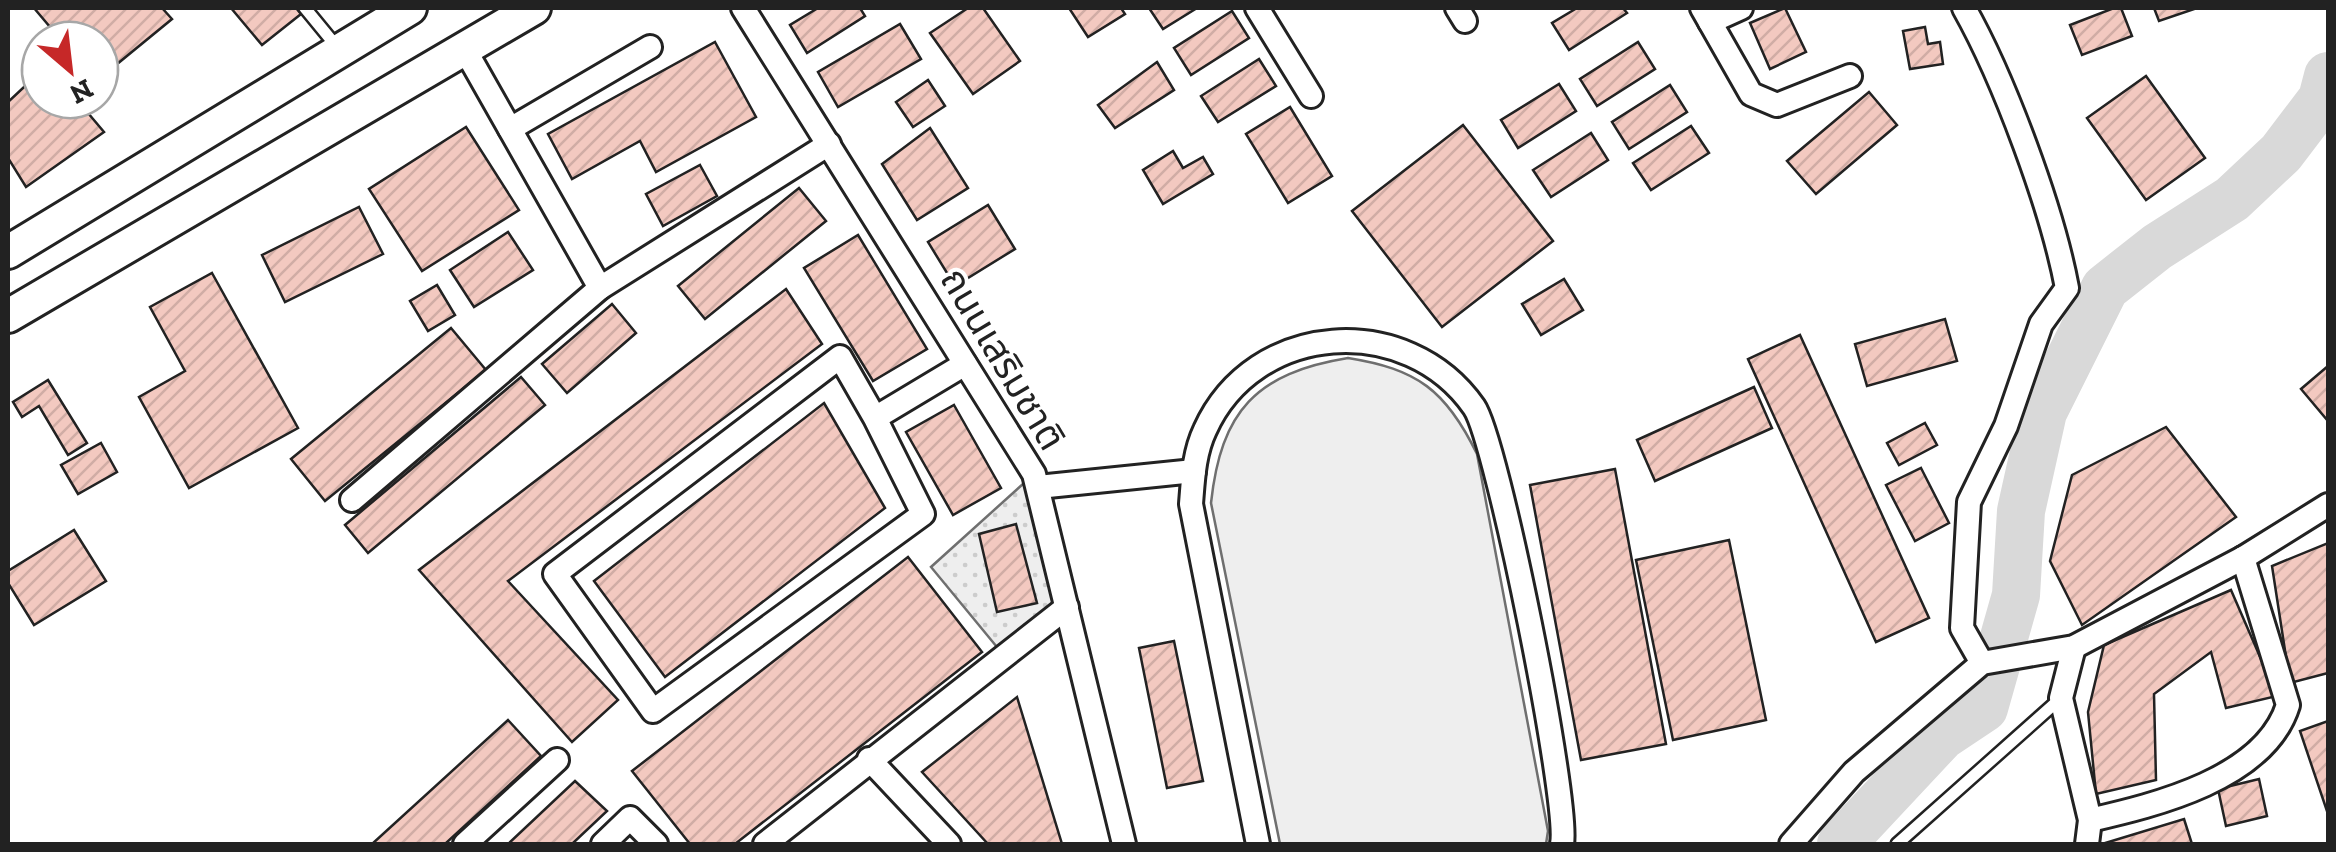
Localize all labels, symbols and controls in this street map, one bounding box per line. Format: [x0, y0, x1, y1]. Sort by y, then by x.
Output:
north arrow [20, 20, 120, 120]
text: N [64, 72, 99, 111]
street label: ถนนเสริมชาติ [931, 260, 1075, 458]

